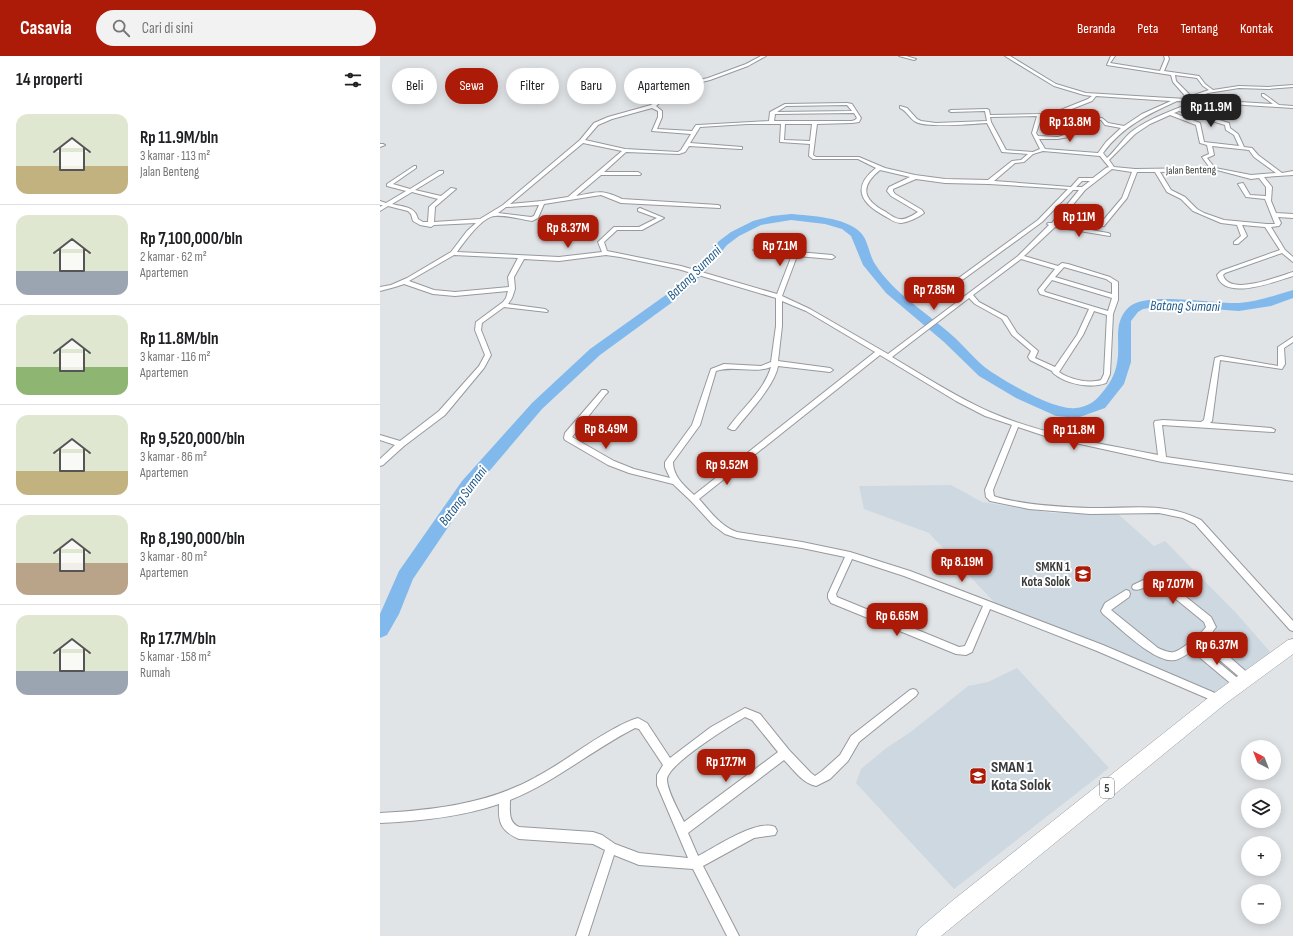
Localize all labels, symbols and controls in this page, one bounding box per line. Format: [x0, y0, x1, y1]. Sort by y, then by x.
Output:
search box [96, 10, 376, 46]
text: Casavia [20, 17, 72, 40]
icon: search [110, 17, 132, 39]
text: Cari di sini [142, 19, 193, 38]
text: Beranda [1077, 20, 1115, 37]
text: Peta [1137, 20, 1158, 37]
text: Tentang [1180, 20, 1218, 37]
text: Kontak [1240, 20, 1273, 37]
chip: Beli [392, 68, 437, 104]
chip: Sewa [445, 68, 498, 104]
chip: Filter [506, 68, 559, 104]
chip: Baru [567, 68, 616, 104]
chip: Apartemen [624, 68, 704, 104]
icon: filters [342, 69, 364, 91]
text: 14 properti [16, 70, 82, 90]
pin: Rp 11.9M [1170, 94, 1252, 128]
text: Rp 11.9M [1190, 99, 1232, 115]
pin: Rp 13.8M [1029, 109, 1111, 143]
text: Rp 13.8M [1049, 114, 1091, 130]
text: Rp 11.9M/bln [140, 128, 218, 148]
icon: home [48, 130, 96, 178]
text: 3 kamar · 113 m² [140, 148, 210, 164]
street label: Jalan Benteng [1165, 163, 1217, 177]
text: Jalan Benteng [140, 164, 199, 180]
pin: Rp 11M [1046, 204, 1112, 238]
text: Rp 11M [1063, 209, 1095, 225]
pin: Rp 8.37M [527, 215, 609, 249]
text: Rp 8.37M [547, 220, 589, 236]
text: Rp 7,100,000/bln [140, 229, 243, 249]
icon: home [48, 231, 96, 279]
pin: Rp 7.1M [743, 233, 817, 267]
text: Rp 7.1M [763, 238, 797, 254]
water label: Batang Sumani [663, 242, 725, 304]
text: 2 kamar · 62 m² [140, 249, 207, 265]
text: Apartemen [140, 265, 188, 281]
pin: Rp 7.85M [893, 277, 975, 311]
text: Rp 7.85M [913, 282, 955, 298]
water label: Batang Sumani [1150, 297, 1220, 315]
text: Rp 11.8M/bln [140, 329, 219, 349]
icon: home [48, 331, 96, 379]
text: 3 kamar · 116 m² [140, 349, 211, 365]
text: Apartemen [140, 365, 188, 381]
pin: Rp 8.49M [565, 416, 647, 450]
pin: Rp 11.8M [1033, 417, 1115, 451]
text: Rp 8.49M [584, 421, 628, 437]
text: Rp 11.8M [1053, 422, 1095, 438]
text: Rp 9,520,000/bln [140, 429, 245, 449]
icon: home [48, 431, 96, 479]
text: 3 kamar · 86 m² [140, 449, 207, 465]
pin: Rp 9.52M [686, 452, 768, 486]
text: Rp 9.52M [706, 457, 748, 473]
water label: Batang Sumani [435, 463, 491, 529]
text: Apartemen [140, 465, 188, 481]
text: Rp 8,190,000/bln [140, 529, 245, 549]
icon: home [48, 531, 96, 579]
text: 3 kamar · 80 m² [140, 549, 207, 565]
pin: Rp 8.19M [921, 549, 1003, 583]
text: Rp 8.19M [941, 554, 983, 570]
place label: SMKN 1 Kota Solok [1021, 559, 1071, 590]
school or university icon: SMKN 1 Kota Solok [1073, 564, 1093, 584]
text: Apartemen [140, 565, 188, 581]
pin: Rp 7.07M [1132, 571, 1214, 605]
text: Rp 7.07M [1152, 576, 1194, 592]
pin: Rp 6.65M [856, 603, 938, 637]
text: Rp 6.65M [876, 608, 918, 624]
text: Rp 17.7M/bln [140, 629, 216, 649]
icon: home [48, 631, 96, 679]
pin: Rp 6.37M [1176, 632, 1258, 666]
text: Rp 6.37M [1196, 637, 1238, 653]
text: 5 kamar · 158 m² [140, 649, 211, 665]
text: Rumah [140, 665, 170, 681]
north arrow [1241, 740, 1281, 780]
map controls [1241, 740, 1281, 924]
pin: Rp 17.7M [685, 749, 767, 783]
text: Rp 17.7M [706, 754, 746, 770]
place label: SMAN 1 Kota Solok [991, 758, 1051, 795]
school or university icon: SMAN 1 Kota Solok [968, 766, 988, 786]
road number: 5 [1100, 778, 1114, 798]
button: layers [1241, 788, 1281, 828]
button: + [1241, 836, 1281, 876]
button: − [1241, 884, 1281, 924]

